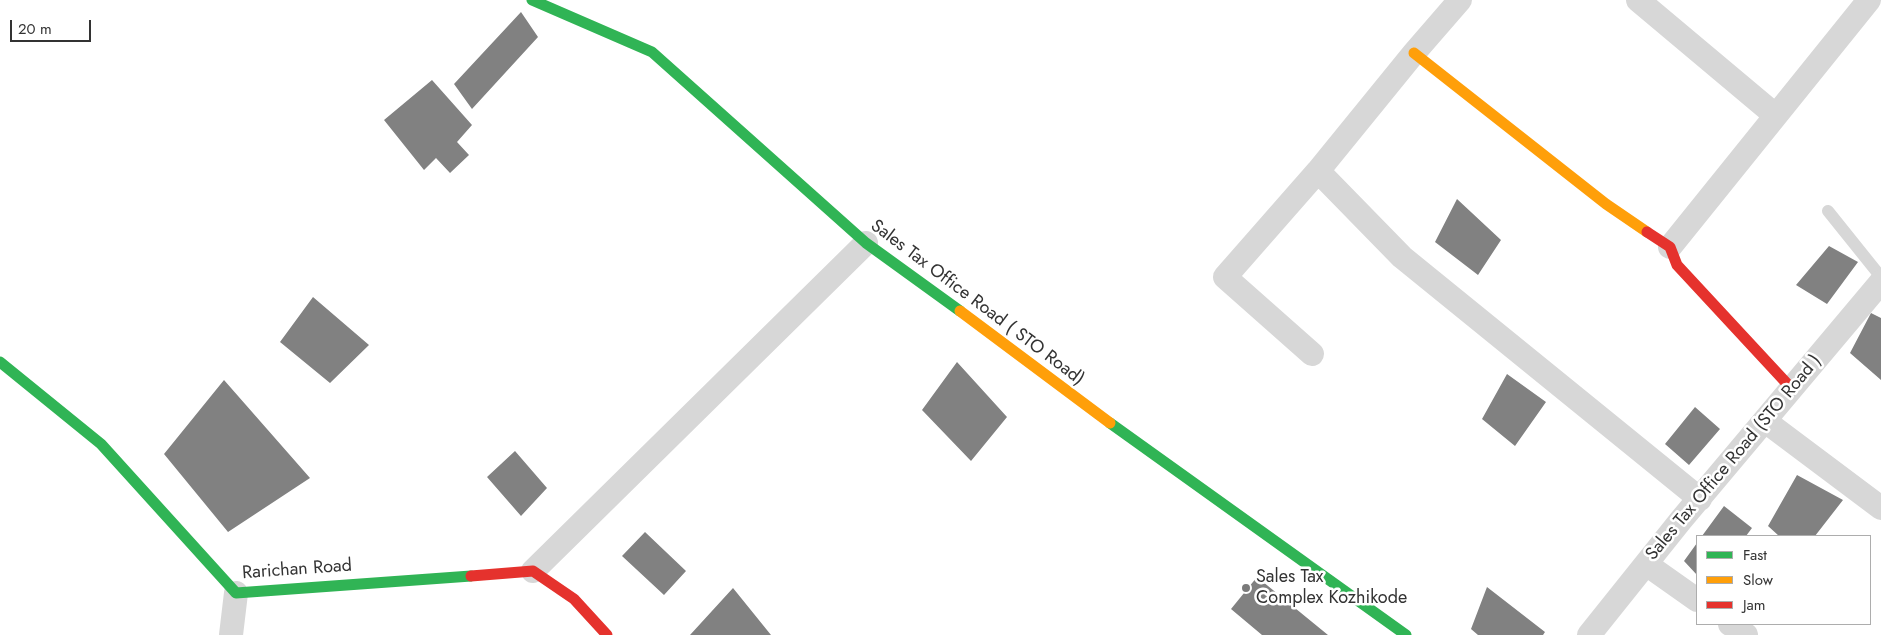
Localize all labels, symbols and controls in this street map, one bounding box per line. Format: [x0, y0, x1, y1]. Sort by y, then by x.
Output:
scale bar [12, 10, 94, 42]
text: 20 m [18, 18, 52, 40]
street label: Sales Tax Office Road ( STO Road) [866, 216, 1088, 390]
street label: Sales Tax Office Road (STO Road ) [1642, 351, 1826, 565]
legend [1696, 535, 1871, 625]
text: Fast [1743, 544, 1767, 566]
street label: Rarichan Road [241, 555, 353, 585]
place label: Sales Tax Complex Kozhikode [1256, 567, 1407, 610]
text: Slow [1743, 569, 1773, 591]
marker: Sales Tax Complex Kozhikode [1240, 582, 1252, 594]
text: Jam [1743, 594, 1766, 616]

